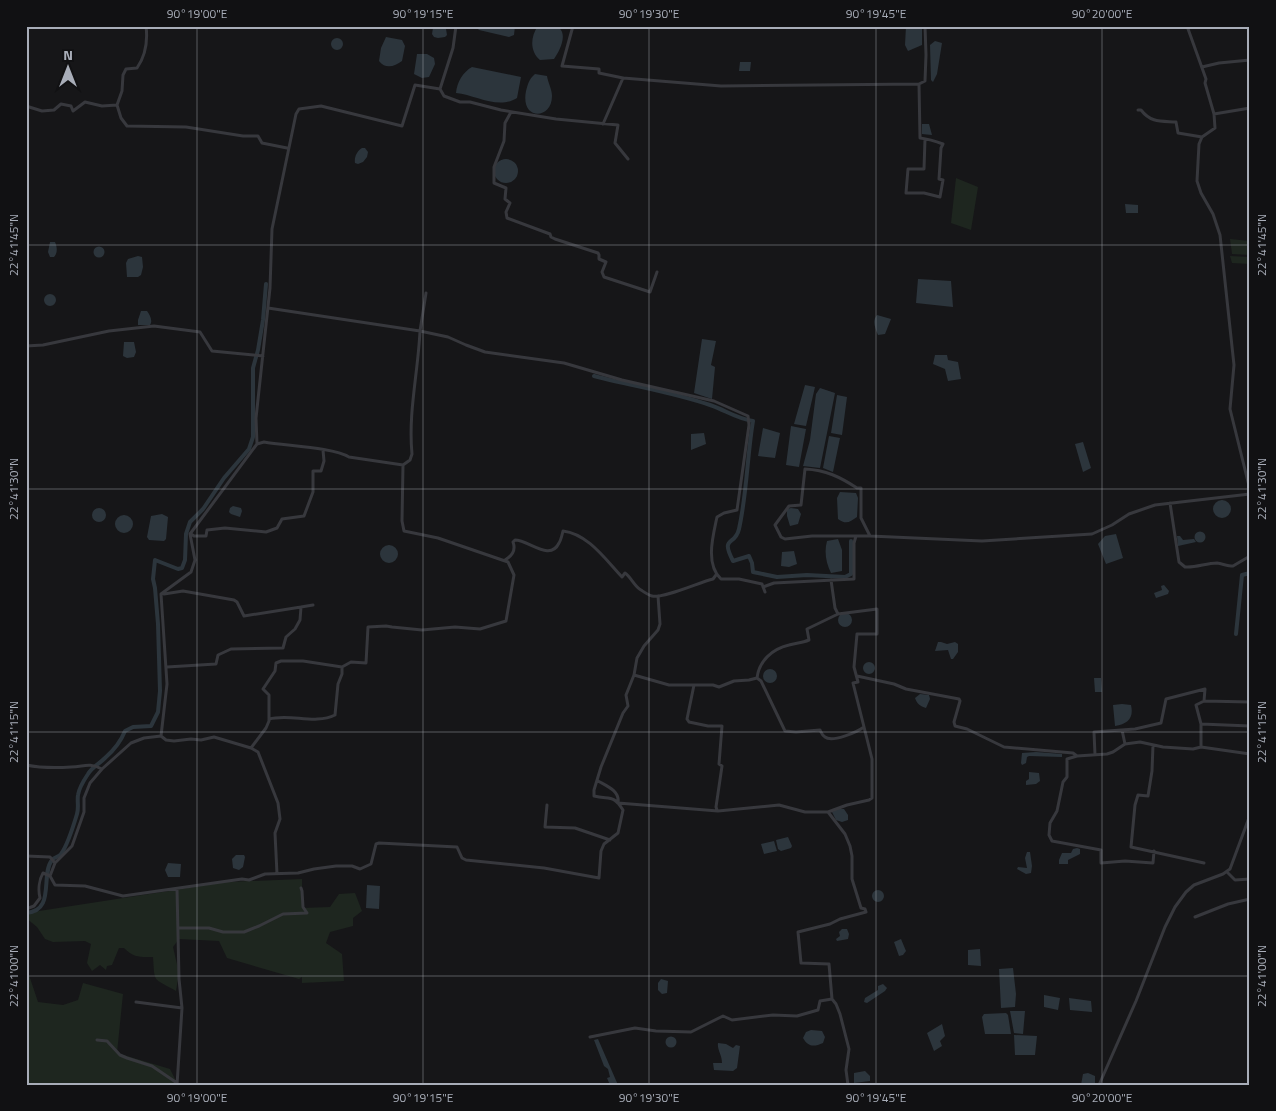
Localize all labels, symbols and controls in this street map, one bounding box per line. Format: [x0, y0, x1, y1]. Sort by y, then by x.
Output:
text: 90°19'00"E [167, 4, 228, 23]
text: 90°19'15"E [393, 4, 454, 23]
text: 90°19'30"E [619, 4, 680, 23]
text: 90°19'45"E [846, 4, 907, 23]
text: 90°20'00"E [1072, 4, 1133, 23]
north arrow [42, 42, 92, 92]
text: N [63, 44, 73, 65]
text: 22°41'45"N [4, 214, 23, 276]
text: 22°41'45"N [1252, 214, 1271, 276]
text: 22°41'30"N [4, 458, 23, 520]
text: 22°41'30"N [1252, 458, 1271, 520]
text: 22°41'15"N [4, 701, 23, 763]
text: 22°41'15"N [1252, 701, 1271, 763]
text: 22°41'00"N [4, 945, 23, 1007]
text: 22°41'00"N [1252, 945, 1271, 1007]
text: 90°19'00"E [167, 1088, 228, 1107]
text: 90°19'15"E [393, 1088, 454, 1107]
text: 90°19'30"E [619, 1088, 680, 1107]
text: 90°19'45"E [846, 1088, 907, 1107]
text: 90°20'00"E [1072, 1088, 1133, 1107]

